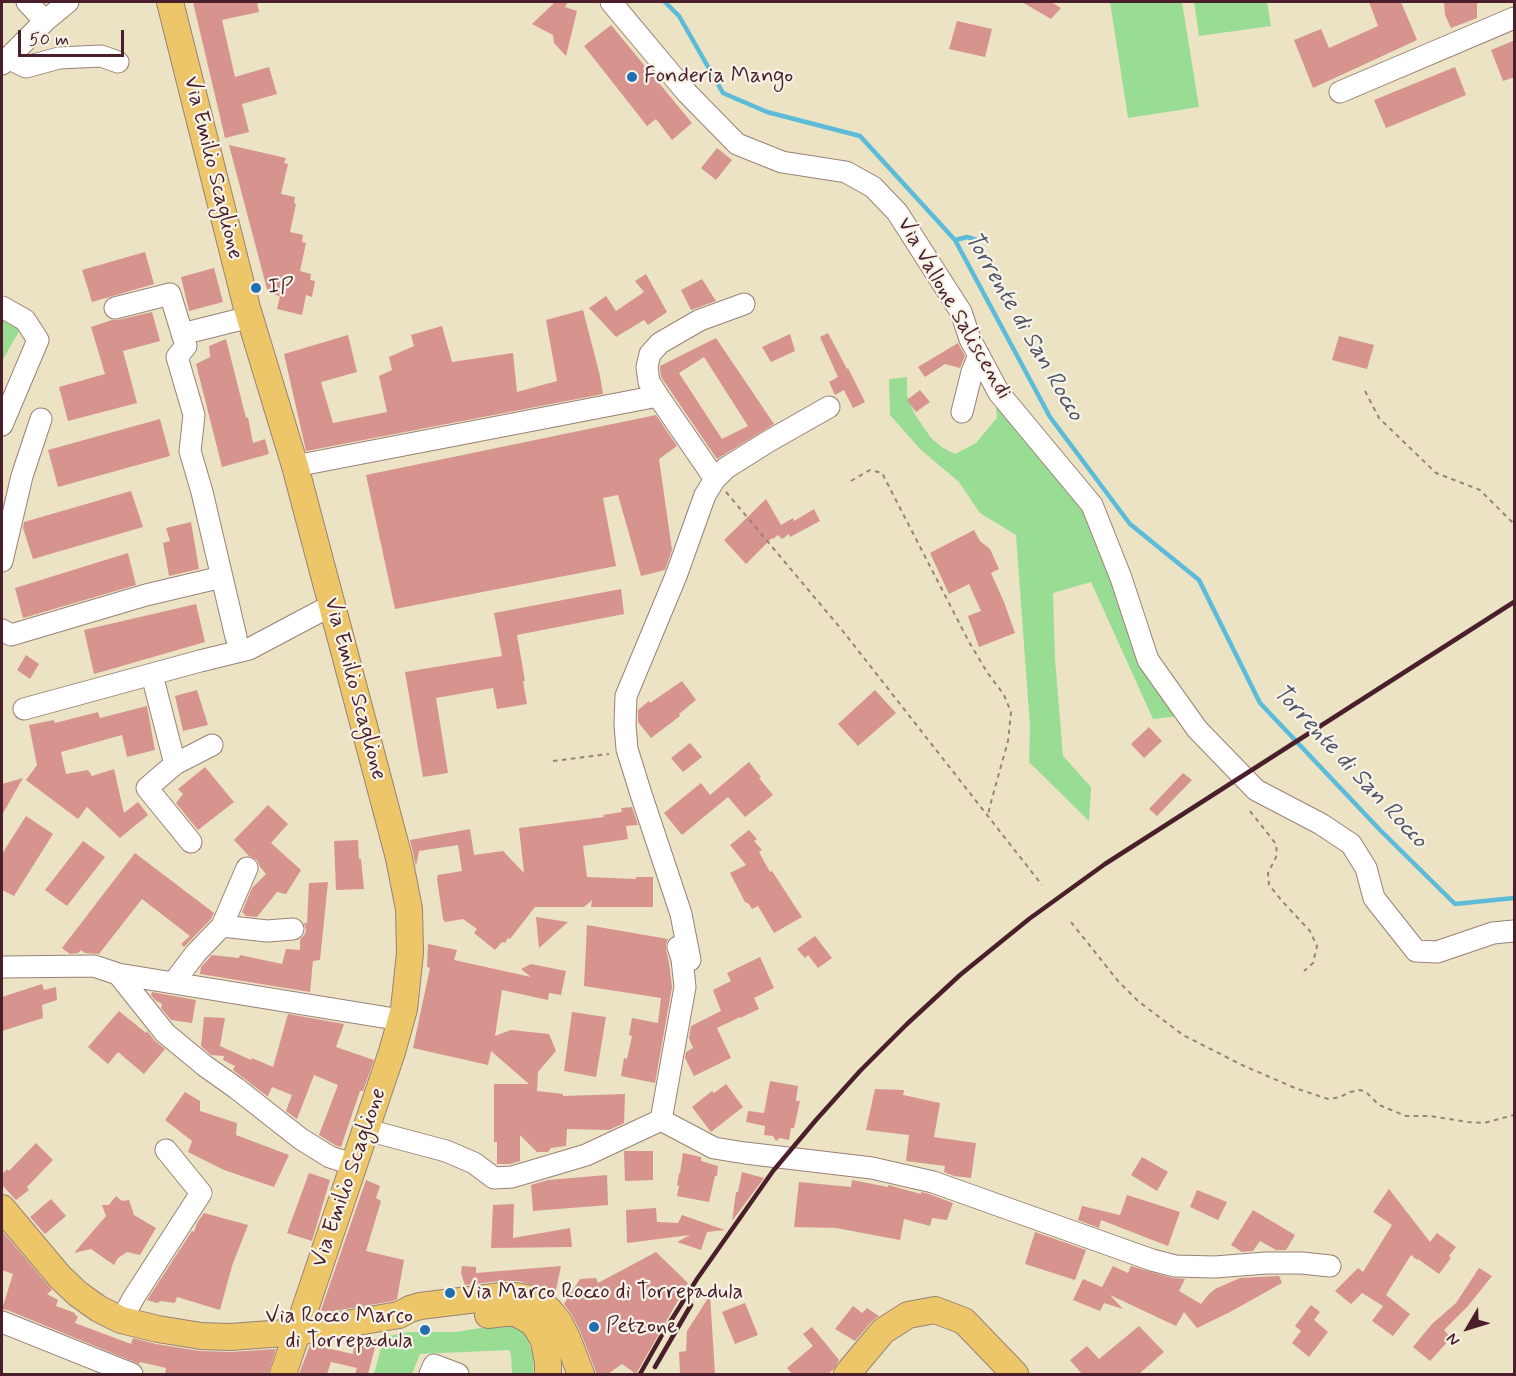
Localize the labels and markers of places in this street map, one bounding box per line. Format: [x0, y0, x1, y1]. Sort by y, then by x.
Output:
place label: Fonderia Mango [644, 64, 793, 90]
marker: Fonderia Mango [625, 70, 639, 84]
place label: IP [268, 275, 293, 301]
marker: IP [249, 281, 263, 295]
place label: Via Marco Rocco di Torrepadula [462, 1280, 743, 1306]
marker: Via Marco Rocco di Torrepadula [443, 1286, 457, 1300]
place label: Via Rocco Marco di Torrepadula [265, 1304, 413, 1356]
place label: Petzone [606, 1314, 677, 1340]
marker: Petzone [587, 1320, 601, 1334]
marker: Via Rocco Marco di Torrepadula [418, 1323, 432, 1337]

